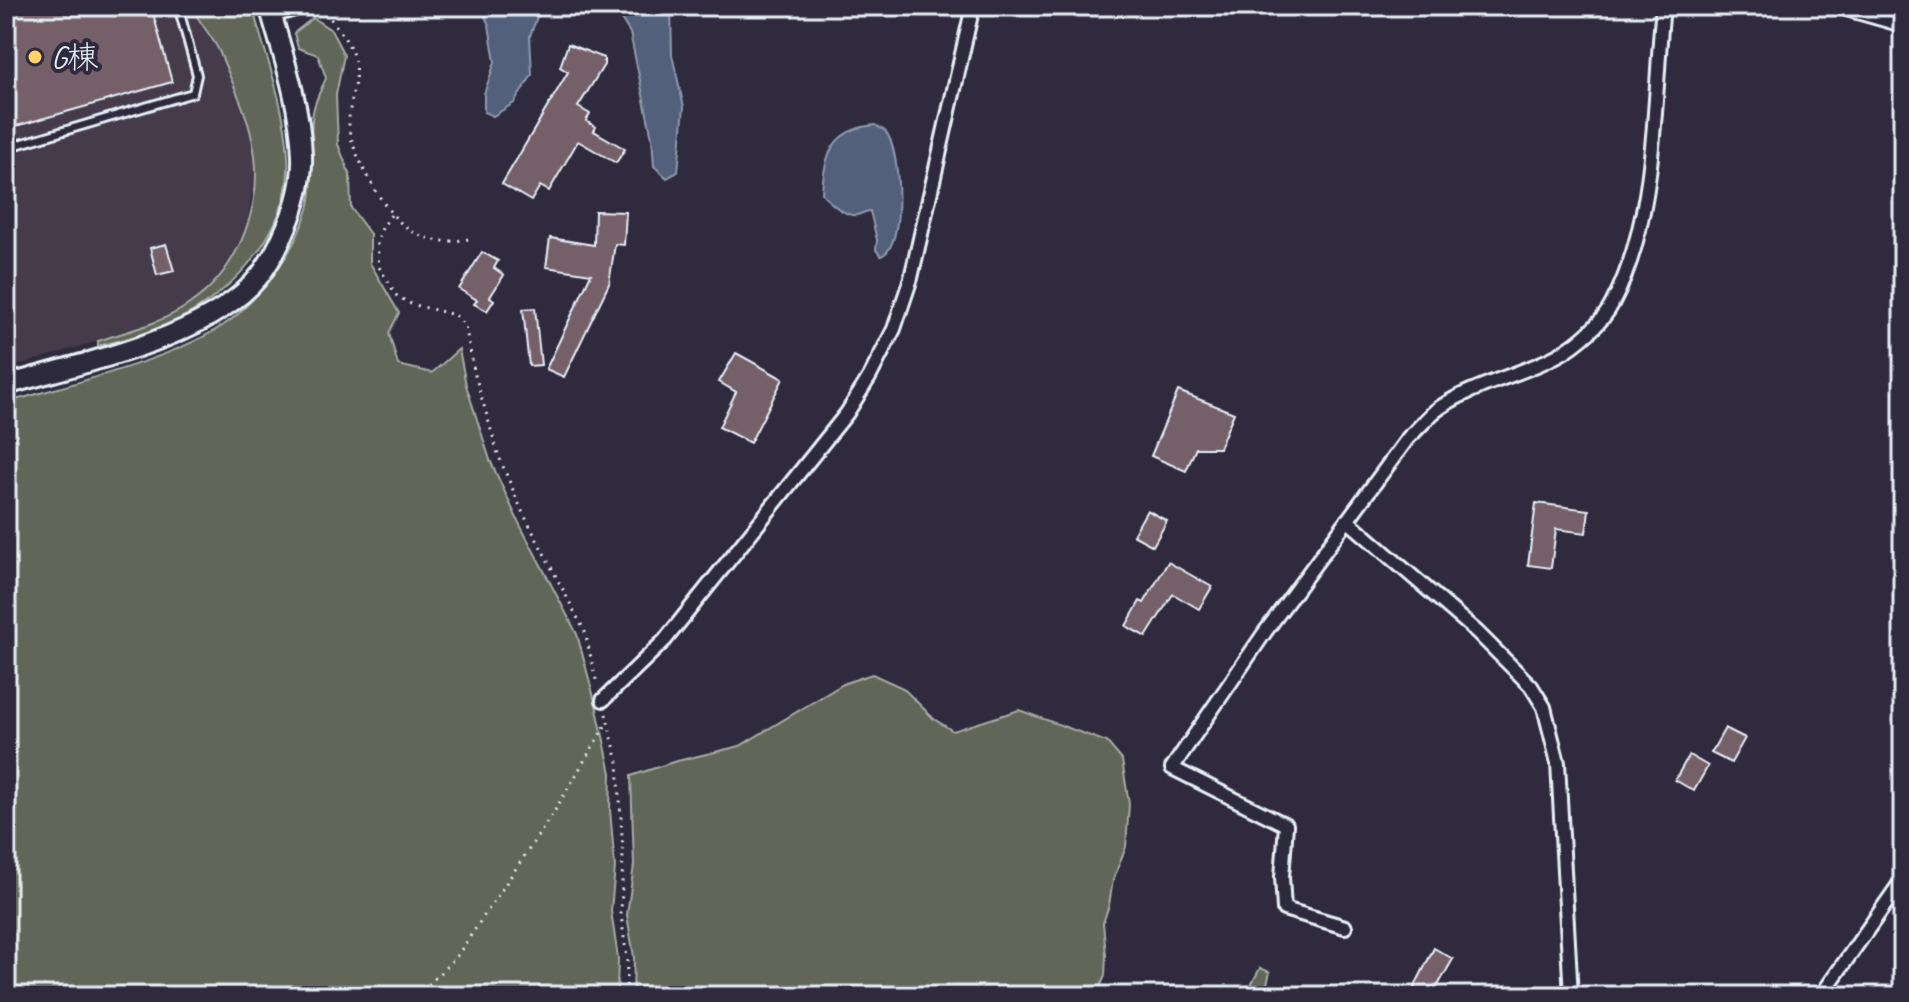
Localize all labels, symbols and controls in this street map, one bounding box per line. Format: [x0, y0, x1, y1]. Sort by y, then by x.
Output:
place label: G棟 [51, 37, 99, 78]
marker: G棟 [26, 48, 44, 66]

